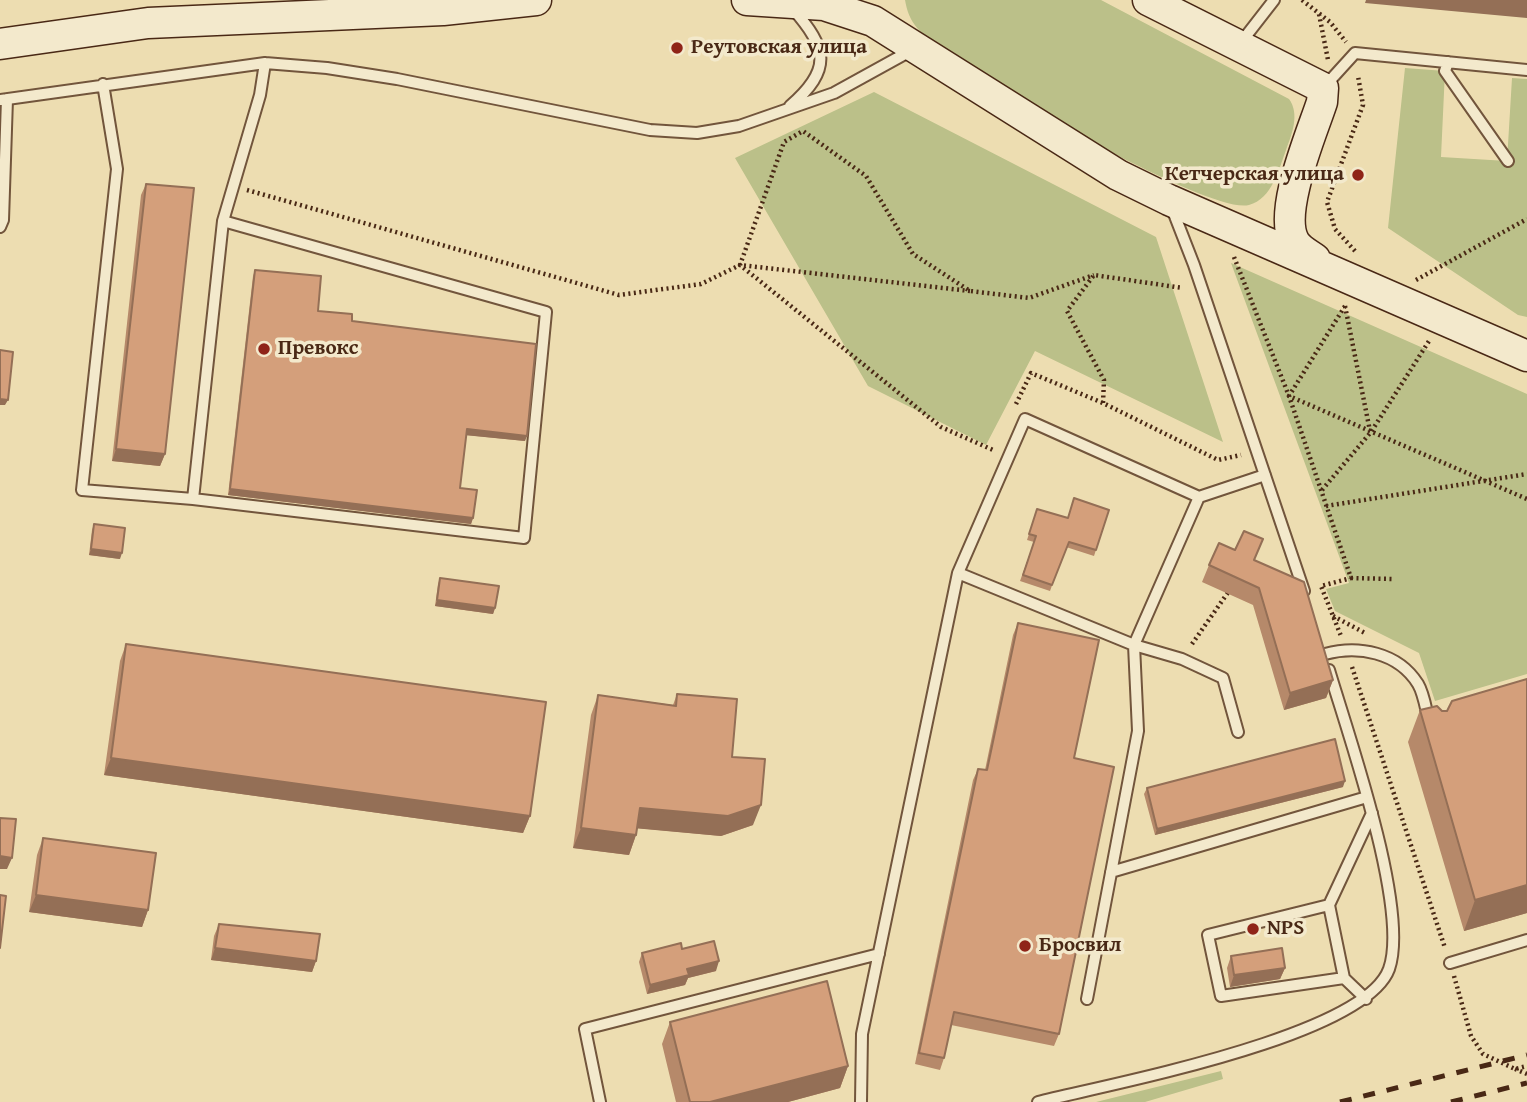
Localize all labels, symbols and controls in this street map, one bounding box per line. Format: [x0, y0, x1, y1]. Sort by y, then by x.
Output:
place label: Реутовская улица [691, 35, 867, 61]
marker: Реутовская улица [669, 40, 685, 56]
place label: Кетчерская улица [1165, 162, 1344, 188]
marker: Кетчерская улица [1350, 167, 1366, 183]
place label: Превокс [278, 336, 358, 362]
marker: Превокс [256, 341, 272, 357]
place label: NPS [1267, 916, 1304, 942]
marker: NPS [1245, 921, 1261, 937]
place label: Бросвил [1039, 933, 1121, 959]
marker: Бросвил [1017, 938, 1033, 954]

